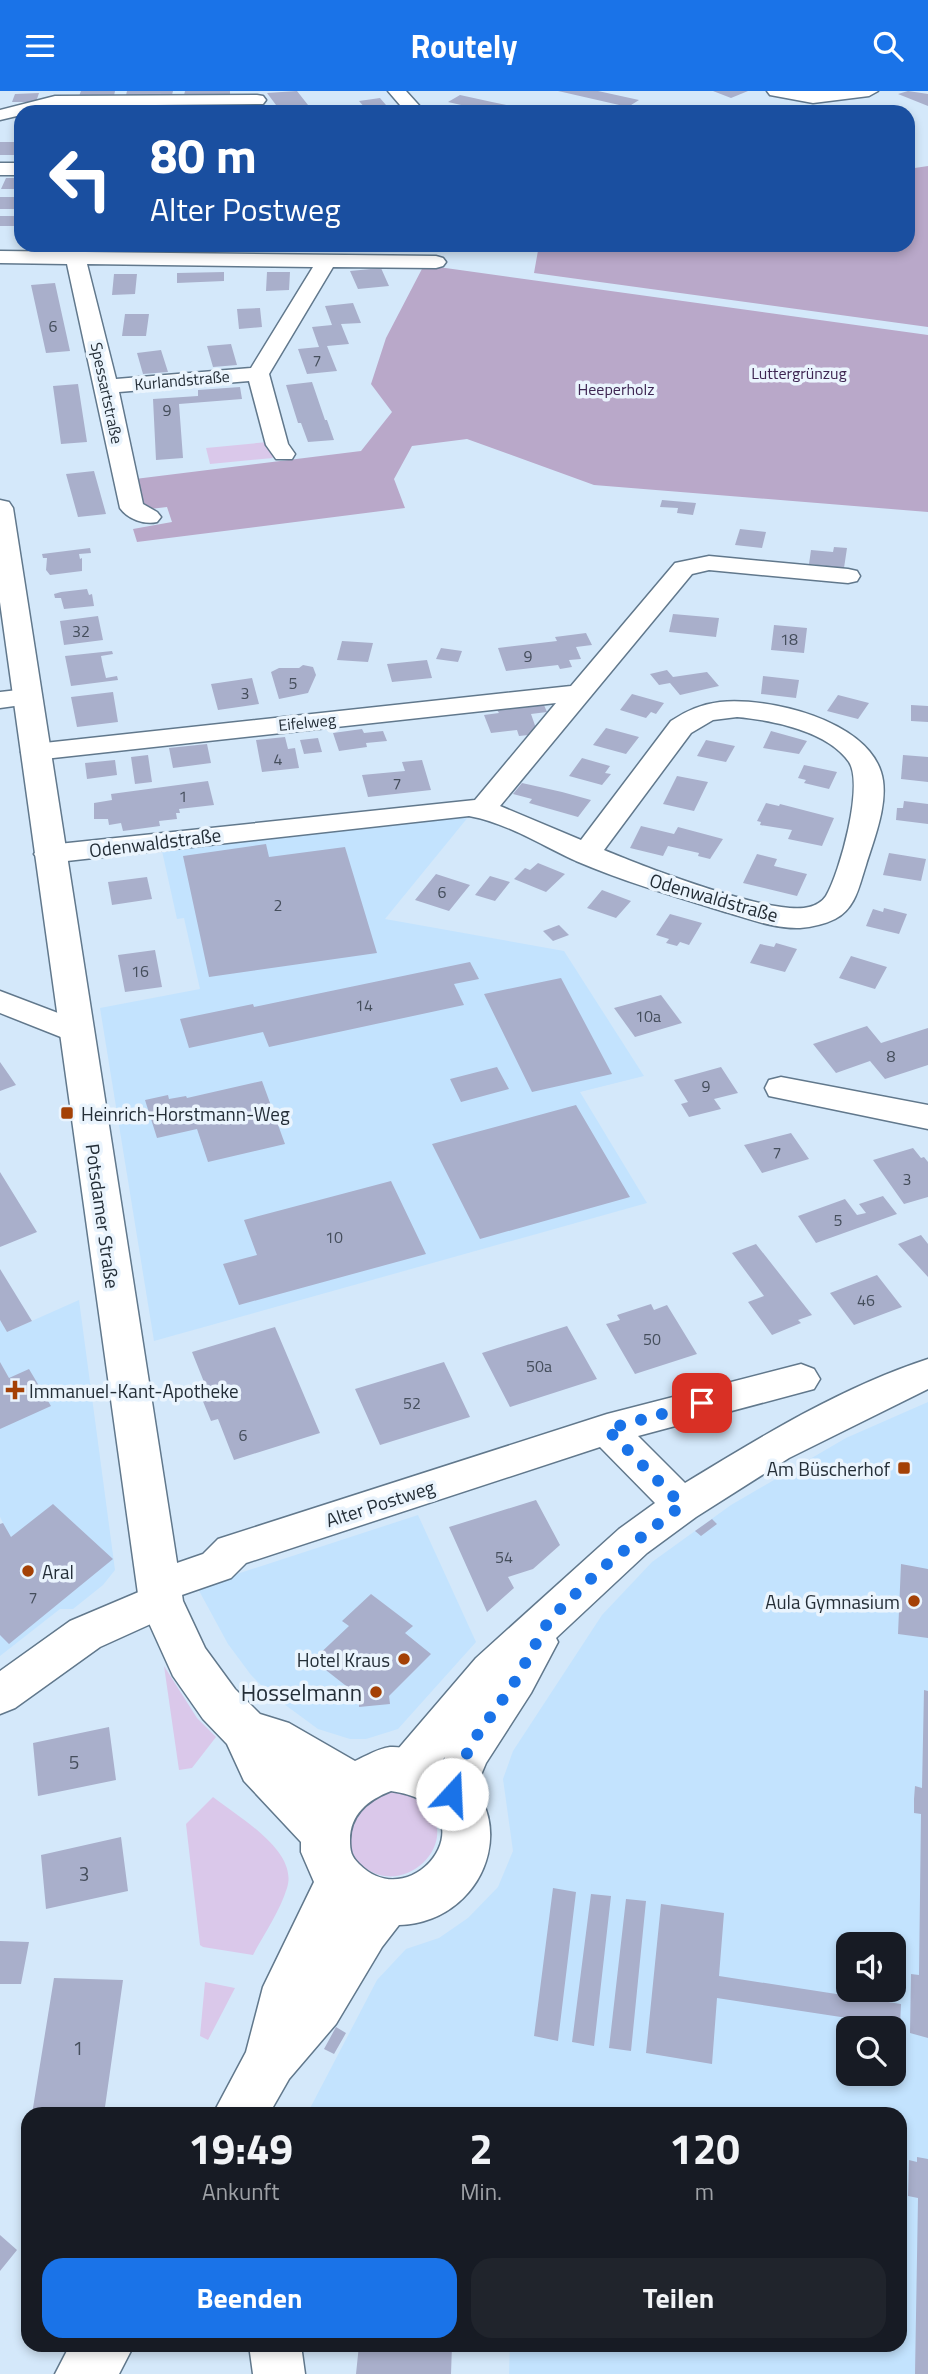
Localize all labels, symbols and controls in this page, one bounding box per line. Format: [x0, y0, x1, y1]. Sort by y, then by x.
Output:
text: Routely [411, 22, 517, 70]
icon: menu [21, 27, 59, 65]
icon: search [869, 27, 907, 65]
text: 80 m [150, 117, 257, 192]
icon: left [35, 133, 126, 224]
text: Alter Postweg [150, 185, 341, 233]
house number: 6 [49, 314, 58, 338]
street label: Spessartstraße [85, 340, 129, 446]
house number: 7 [313, 348, 321, 372]
park label: Luttergrünzug [751, 361, 847, 385]
street label: Kurlandstraße [133, 364, 231, 396]
park label: Heeperholz [578, 377, 654, 401]
house number: 9 [163, 398, 172, 422]
house number: 32 [72, 619, 90, 643]
house number: 18 [780, 627, 798, 651]
house number: 9 [524, 644, 533, 668]
house number: 5 [289, 671, 298, 695]
house number: 3 [241, 681, 249, 705]
street label: Eifelweg [277, 707, 337, 737]
house number: 4 [274, 747, 283, 771]
house number: 7 [393, 771, 401, 795]
house number: 1 [179, 784, 187, 808]
street label: Odenwaldstraße [87, 820, 223, 864]
street label: Odenwaldstraße [646, 865, 782, 929]
house number: 6 [438, 880, 447, 904]
house number: 2 [274, 893, 282, 917]
house number: 16 [131, 959, 149, 983]
house number: 14 [355, 993, 373, 1017]
house number: 10a [635, 1004, 661, 1028]
house number: 8 [887, 1044, 896, 1068]
house number: 9 [702, 1074, 711, 1098]
place label: Heinrich-Horstmann-Weg [81, 1099, 290, 1128]
marker: Heinrich-Horstmann-Weg [59, 1105, 75, 1121]
house number: 7 [773, 1140, 781, 1164]
street label: Potsdamer Straße [78, 1142, 128, 1290]
house number: 3 [903, 1167, 911, 1191]
house number: 5 [834, 1208, 843, 1232]
house number: 10 [325, 1225, 343, 1249]
house number: 46 [857, 1288, 875, 1312]
house number: 50 [643, 1327, 661, 1351]
house number: 50a [526, 1354, 552, 1378]
pin [672, 1373, 732, 1433]
place label: Immanuel-Kant-Apotheke [29, 1376, 239, 1405]
marker: Immanuel-Kant-Apotheke [7, 1382, 23, 1398]
icon: arrive [683, 1384, 721, 1422]
house number: 52 [403, 1391, 421, 1415]
house number: 6 [239, 1423, 248, 1447]
place label: Am Büscherhof [767, 1454, 891, 1483]
marker: Am Büscherhof [896, 1460, 912, 1476]
street label: Alter Postweg [322, 1472, 439, 1534]
house number: 54 [495, 1545, 513, 1569]
place label: Aral [42, 1557, 74, 1586]
marker: Aral [20, 1563, 36, 1579]
house number: 7 [29, 1585, 37, 1609]
place label: Aula Gymnasium [765, 1587, 900, 1616]
marker: Aula Gymnasium [906, 1593, 922, 1609]
place label: Hotel Kraus [297, 1645, 390, 1674]
marker: Hotel Kraus [396, 1651, 412, 1667]
place label: Hosselmann [241, 1675, 362, 1710]
marker: Hosselmann [368, 1684, 384, 1700]
house number: 5 [69, 1747, 79, 1776]
position arrow [415, 1757, 489, 1831]
house number: 3 [79, 1859, 89, 1888]
map controls [836, 1932, 906, 2086]
button: sound [836, 1932, 906, 2002]
button: search [836, 2016, 906, 2086]
house number: 1 [73, 2033, 83, 2062]
text: 19:49 [188, 2116, 293, 2180]
text: 2 [469, 2116, 493, 2180]
text: 120 [669, 2116, 740, 2180]
text: Ankunft [202, 2174, 279, 2209]
text: Min. [460, 2174, 502, 2209]
text: m [695, 2174, 714, 2209]
button: Beenden [42, 2258, 457, 2338]
button: Teilen [471, 2258, 886, 2338]

